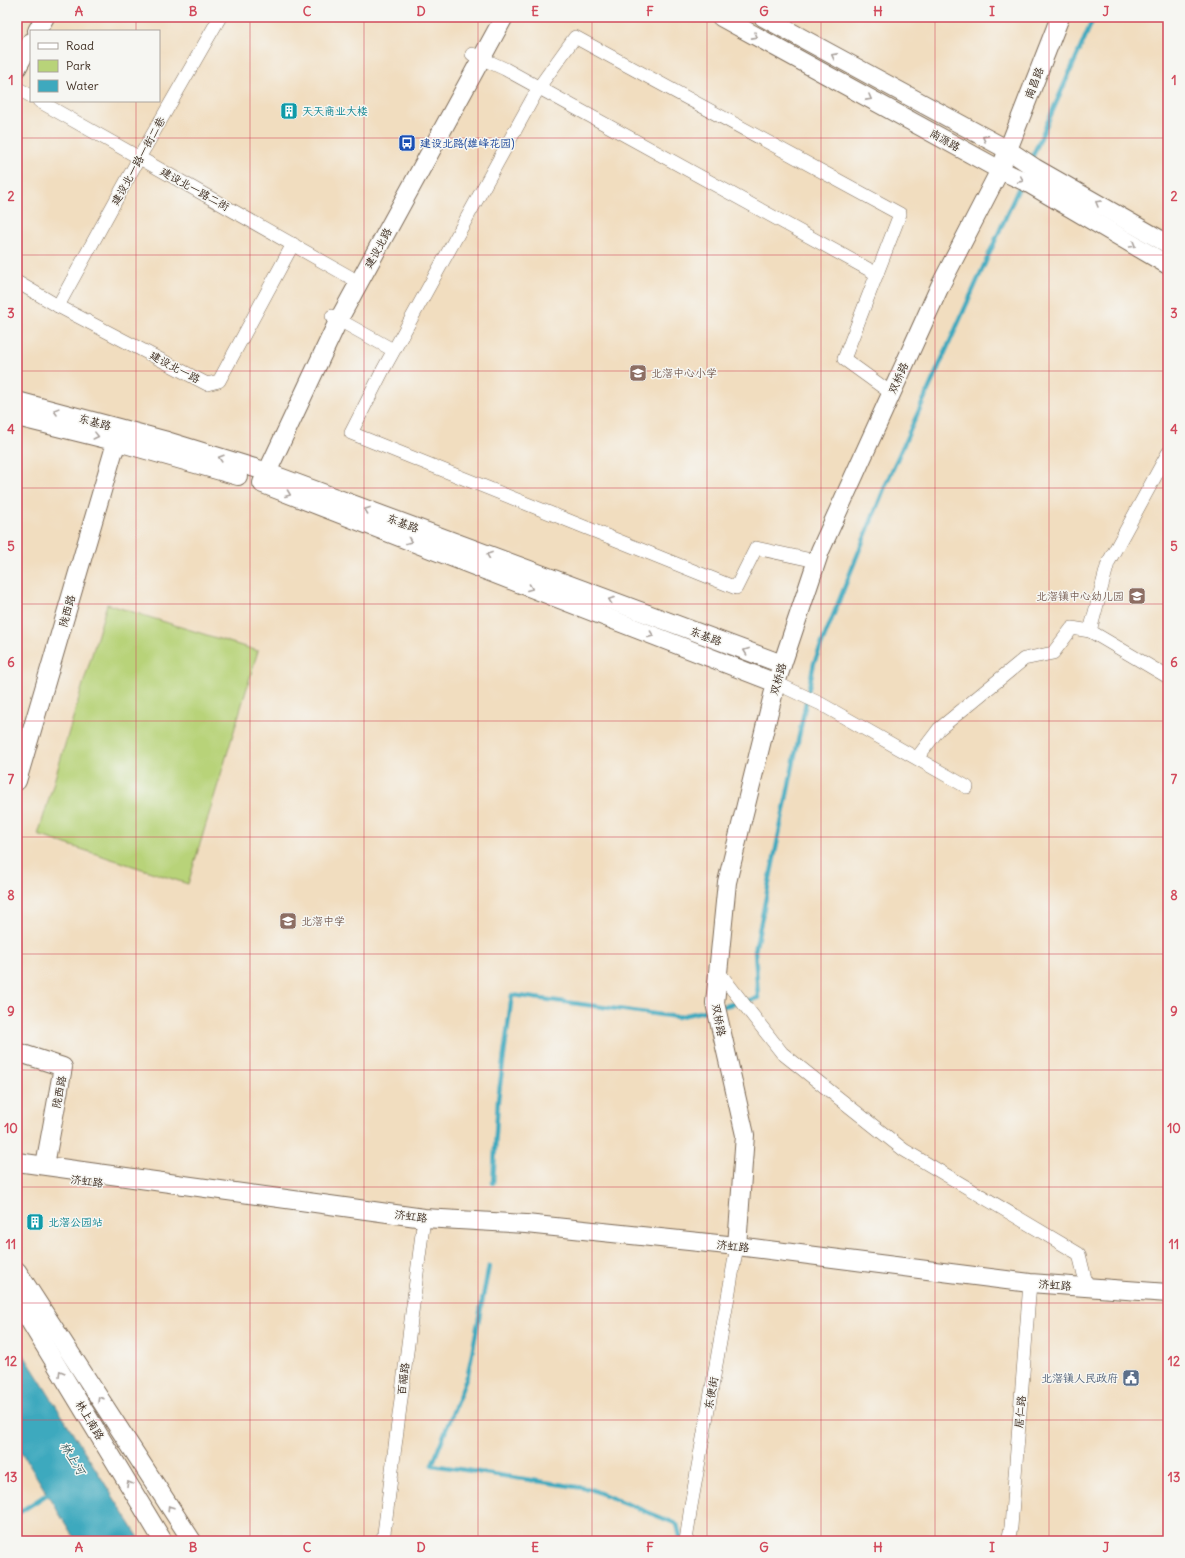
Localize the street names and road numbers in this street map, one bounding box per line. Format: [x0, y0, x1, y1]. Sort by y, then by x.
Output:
street label: 南昌路 [1022, 65, 1046, 101]
street label: 建设北一路一街二巷 [108, 114, 168, 208]
street label: 南源路 [927, 126, 963, 154]
street label: 建设北一路二街 [158, 164, 233, 214]
street label: 建设北路 [361, 225, 395, 271]
street label: 建设北一路 [147, 348, 203, 386]
street label: 双桥路 [885, 360, 911, 396]
street label: 东基路 [77, 411, 113, 433]
street label: 东基路 [385, 511, 421, 535]
street label: 陇西路 [56, 593, 78, 629]
street label: 东基路 [688, 624, 724, 648]
street label: 双桥路 [767, 661, 789, 697]
street label: 双桥路 [709, 1002, 729, 1038]
street label: 陇西路 [49, 1074, 69, 1110]
street label: 济虹路 [70, 1172, 104, 1190]
street label: 济虹路 [394, 1207, 428, 1225]
street label: 济虹路 [716, 1237, 750, 1255]
street label: 济虹路 [1038, 1277, 1072, 1293]
street label: 百福路 [394, 1362, 412, 1396]
street label: 东便街 [701, 1375, 721, 1410]
street label: 居仁路 [1012, 1395, 1028, 1429]
street label: 林上南路 [73, 1398, 107, 1442]

